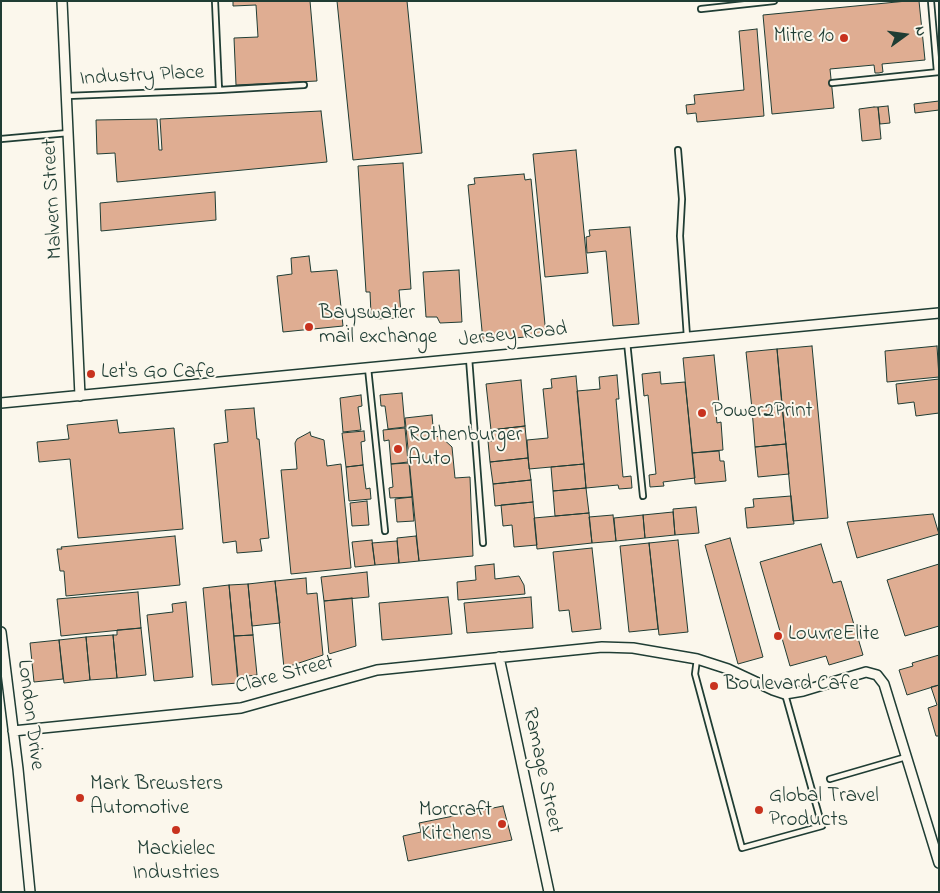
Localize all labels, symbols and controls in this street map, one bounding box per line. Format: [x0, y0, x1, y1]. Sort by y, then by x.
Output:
north arrow [880, 10, 930, 60]
text: N [909, 24, 931, 38]
place label: Mitre 10 [773, 25, 834, 51]
marker: Mitre 10 [838, 32, 850, 44]
street label: Industry Place [79, 61, 205, 93]
street label: Malvern Street [38, 138, 70, 260]
place label: Bayswater mail exchange [319, 302, 437, 352]
street label: Jersey Road [458, 318, 568, 354]
marker: Bayswater mail exchange [303, 321, 315, 333]
place label: Let's Go Cafe [101, 361, 215, 387]
marker: Let's Go Cafe [85, 368, 97, 380]
place label: Power2Print [712, 400, 813, 426]
marker: Power2Print [696, 407, 708, 419]
place label: Rothenburger Auto [408, 424, 522, 474]
marker: Rothenburger Auto [392, 443, 404, 455]
place label: LouvreElite [788, 623, 879, 649]
marker: LouvreElite [772, 630, 784, 642]
street label: Clare Street [233, 651, 337, 701]
street label: London Drive [10, 658, 48, 772]
place label: Boulevard Cafe [724, 673, 859, 699]
marker: Boulevard Cafe [708, 680, 720, 692]
street label: Ramage Street [515, 706, 567, 836]
place label: Mark Brewsters Automotive [90, 773, 223, 823]
place label: Global Travel Products [769, 785, 879, 835]
marker: Mark Brewsters Automotive [74, 792, 86, 804]
place label: Morcraft Kitchens [419, 799, 492, 849]
marker: Global Travel Products [753, 804, 765, 816]
marker: Morcraft Kitchens [496, 818, 508, 830]
marker: Mackielec Industries [170, 824, 182, 836]
place label: Mackielec Industries [132, 838, 220, 888]

